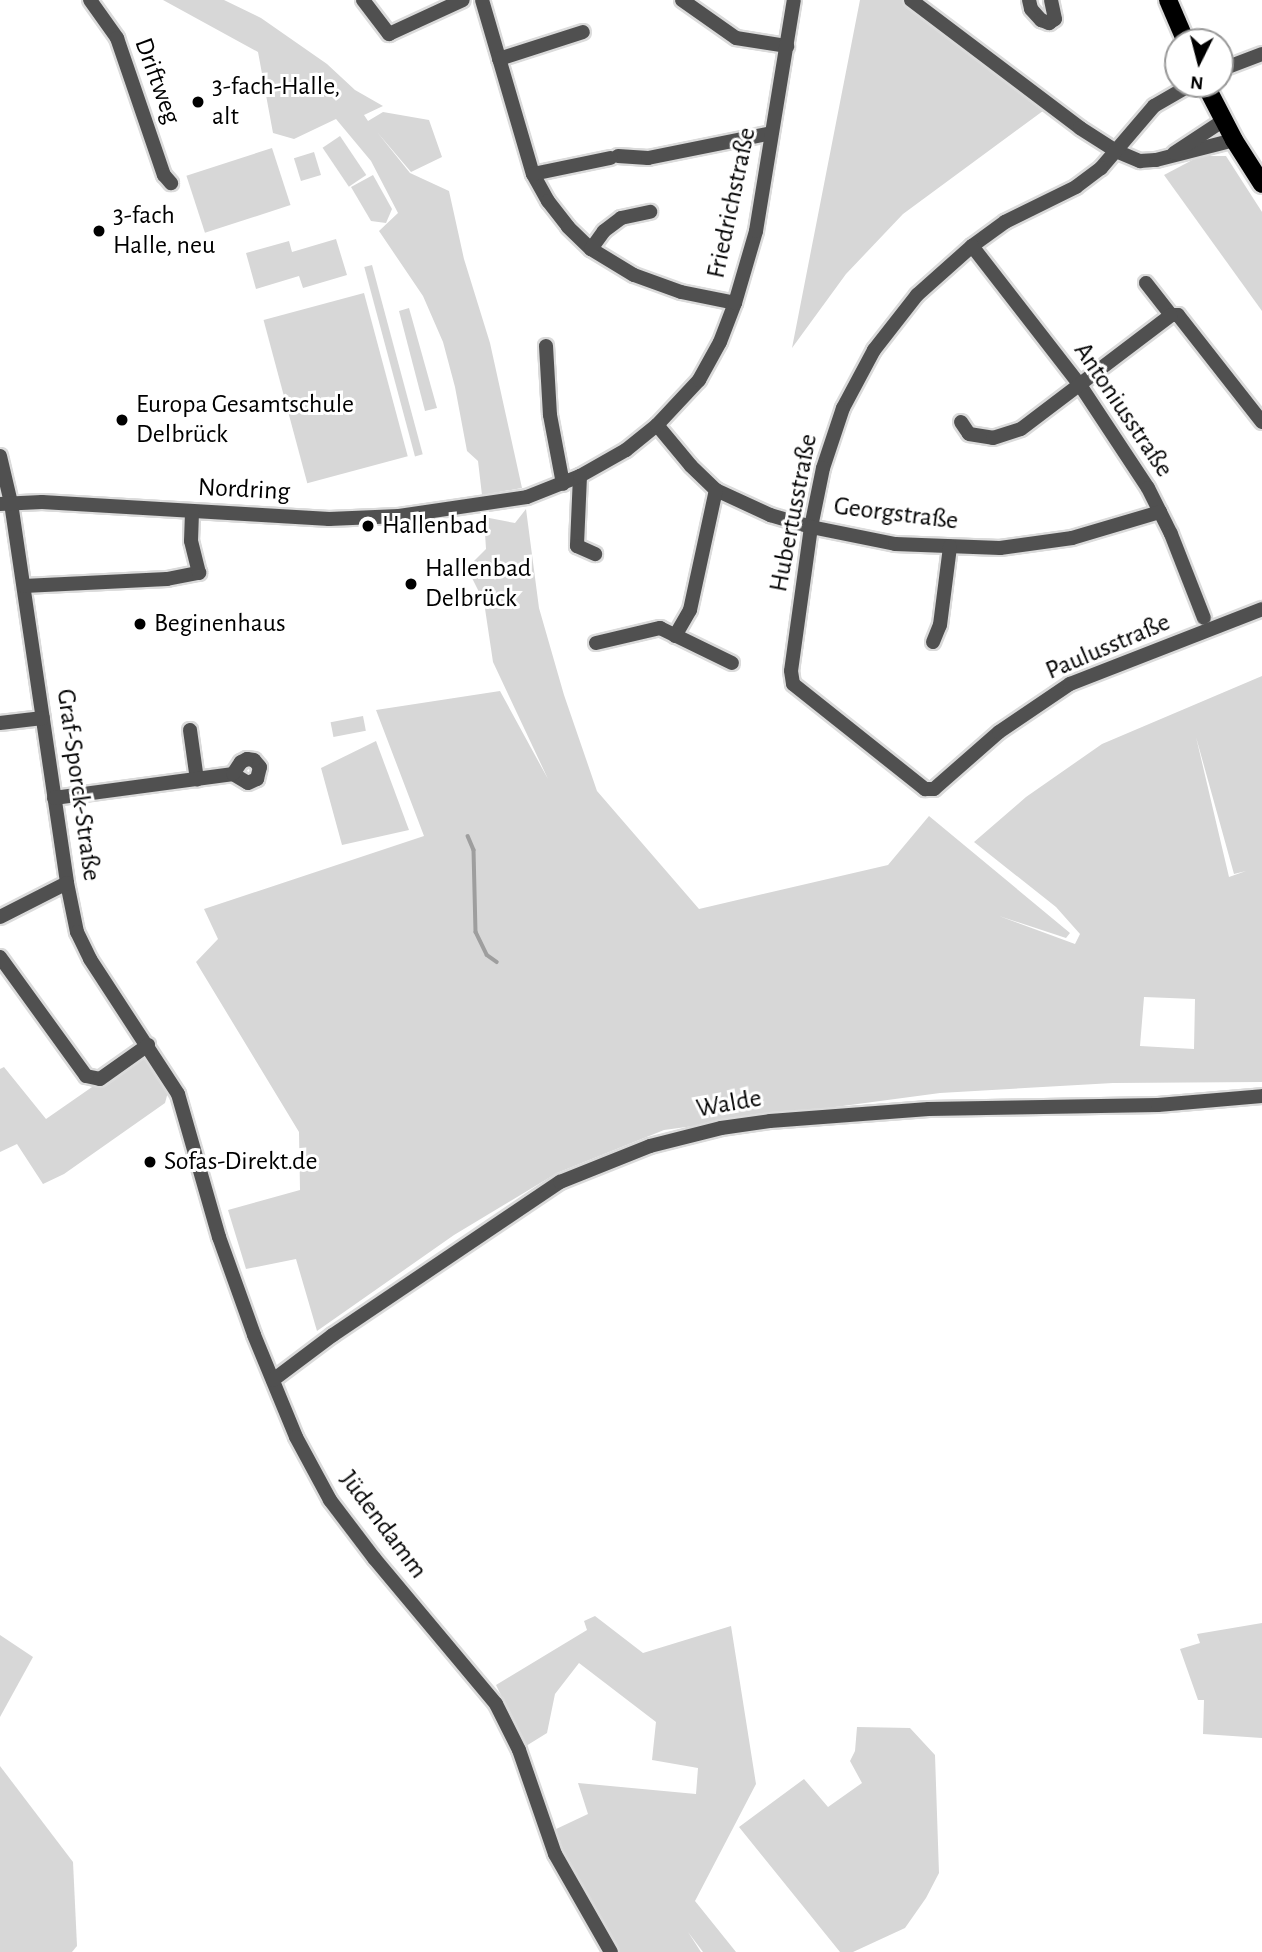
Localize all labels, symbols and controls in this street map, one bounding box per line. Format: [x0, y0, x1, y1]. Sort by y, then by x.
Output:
north arrow [1164, 28, 1234, 98]
street label: Driftweg [127, 34, 187, 128]
place label: 3-fach-Halle, alt [212, 71, 340, 132]
text: N [1189, 72, 1205, 93]
marker: 3-fach-Halle, alt [190, 94, 206, 110]
street label: Friedrichstraße [701, 125, 763, 281]
place label: 3-fach Halle, neu [113, 200, 215, 262]
marker: 3-fach Halle, neu [91, 223, 107, 239]
street label: Antoniusstraße [1067, 337, 1179, 483]
place label: Europa Gesamtschule Delbrück [136, 389, 354, 450]
marker: Europa Gesamtschule Delbrück [114, 412, 130, 428]
street label: Hubertusstraße [763, 431, 825, 595]
street label: Nordring [197, 472, 291, 508]
street label: Georgstraße [832, 491, 960, 537]
place label: Hallenbad [382, 510, 488, 542]
marker: Hallenbad [360, 518, 376, 534]
place label: Hallenbad Delbrück [425, 553, 531, 614]
marker: Hallenbad Delbrück [403, 576, 419, 592]
street label: Paulusstraße [1041, 607, 1175, 687]
place label: Beginenhaus [154, 608, 286, 640]
marker: Beginenhaus [132, 616, 148, 632]
street label: Graf-Sporck-Straße [49, 687, 107, 883]
street label: Walde [694, 1083, 764, 1125]
place label: Sofas-Direkt.de [164, 1146, 317, 1178]
marker: Sofas-Direkt.de [142, 1154, 158, 1170]
street label: Jüdendamm [332, 1465, 434, 1585]

